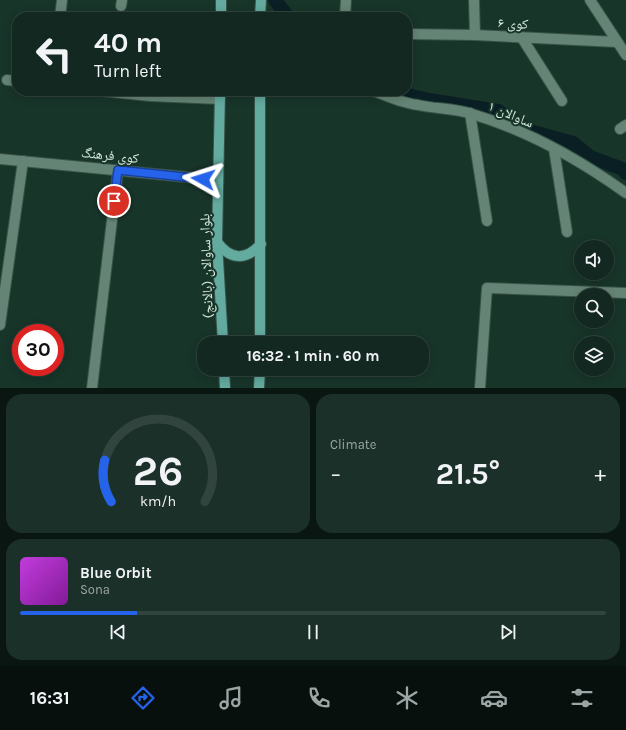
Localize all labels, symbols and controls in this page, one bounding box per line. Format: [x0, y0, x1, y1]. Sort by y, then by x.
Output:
street label: کوی ۶ [497, 14, 529, 33]
text: 40 m [94, 26, 162, 59]
icon: left [28, 28, 80, 80]
text: Turn left [94, 60, 162, 82]
street label: ساوالان ۱ [486, 97, 536, 132]
street label: کوی فرهنگ [80, 144, 140, 167]
position arrow [182, 158, 224, 200]
pin [97, 184, 131, 218]
icon: arrive [103, 190, 125, 212]
street label: بلوار ساوالان (بالانج) [196, 213, 218, 319]
map controls [574, 240, 614, 376]
button: sound [574, 240, 614, 280]
button: search [574, 288, 614, 328]
speed limit sign: 30 [12, 324, 64, 376]
button: layers [574, 336, 614, 376]
text: 16:32 · 1 min · 60 m [247, 347, 379, 365]
text: Climate [330, 437, 376, 452]
text: 26 [133, 446, 183, 494]
text: 21.5° [436, 456, 500, 492]
text: − [330, 461, 342, 487]
text: + [594, 461, 606, 487]
text: km/h [140, 492, 176, 509]
text: Blue Orbit [80, 564, 152, 582]
text: Sona [80, 582, 110, 597]
icon: previous [107, 621, 129, 643]
icon: pause [302, 621, 324, 643]
icon: next [497, 621, 519, 643]
icon: directions [129, 684, 157, 712]
icon: music [217, 684, 245, 712]
icon: phone [305, 684, 333, 712]
icon: climate [393, 684, 421, 712]
icon: car [480, 684, 508, 712]
icon: filters [568, 684, 596, 712]
text: 16:31 [30, 687, 70, 709]

